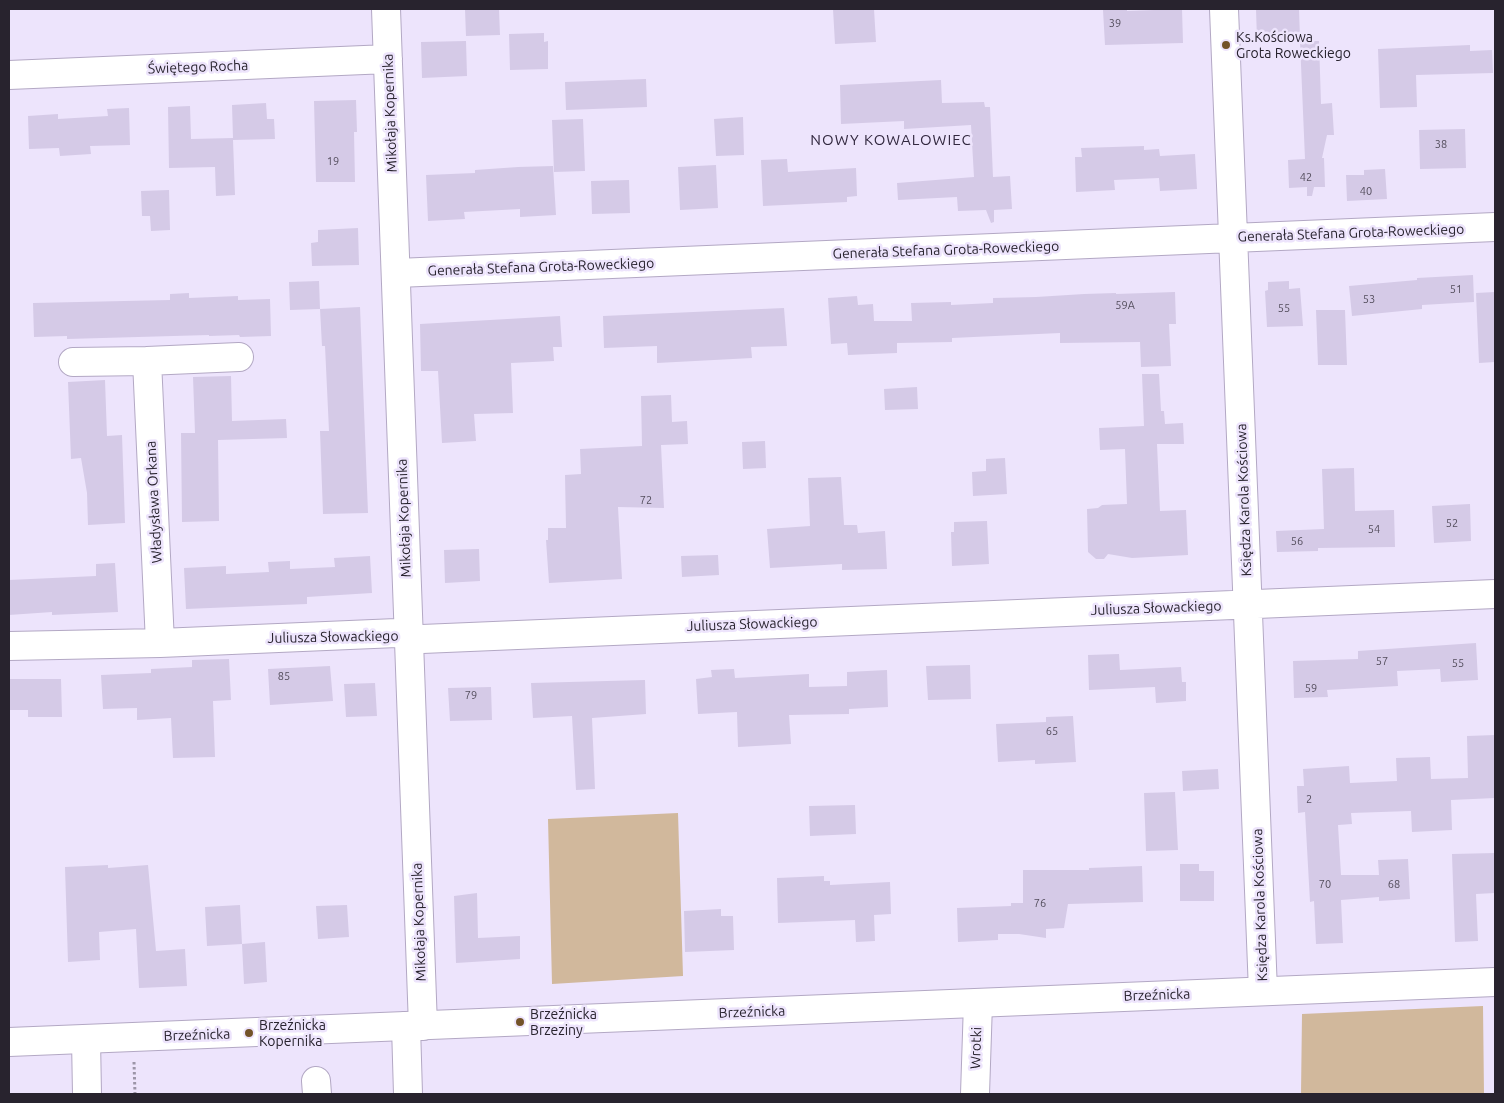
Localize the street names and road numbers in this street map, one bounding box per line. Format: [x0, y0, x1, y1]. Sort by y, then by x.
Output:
street label: Mikołaja Kopernika [380, 53, 400, 173]
street label: Świętego Rocha [147, 57, 249, 77]
street label: Generała Stefana Grota-Roweckiego [1237, 221, 1465, 245]
street label: Generała Stefana Grota-Roweckiego [832, 238, 1060, 262]
street label: Generała Stefana Grota-Roweckiego [427, 255, 655, 279]
street label: Księdza Karola Kościowa [1233, 423, 1255, 577]
street label: Władysława Orkana [142, 440, 166, 564]
street label: Mikołaja Kopernika [394, 458, 414, 578]
street label: Juliusza Słowackiego [1090, 597, 1222, 619]
street label: Juliusza Słowackiego [686, 613, 818, 635]
street label: Juliusza Słowackiego [267, 627, 399, 647]
street label: Księdza Karola Kościowa [1249, 828, 1271, 982]
street label: Mikołaja Kopernika [409, 862, 429, 982]
street label: Brzeźnicka [1123, 985, 1191, 1005]
street label: Brzeźnicka [718, 1002, 786, 1022]
street label: Brzeźnicka [163, 1025, 231, 1045]
street label: Wrotki [967, 1027, 985, 1069]

